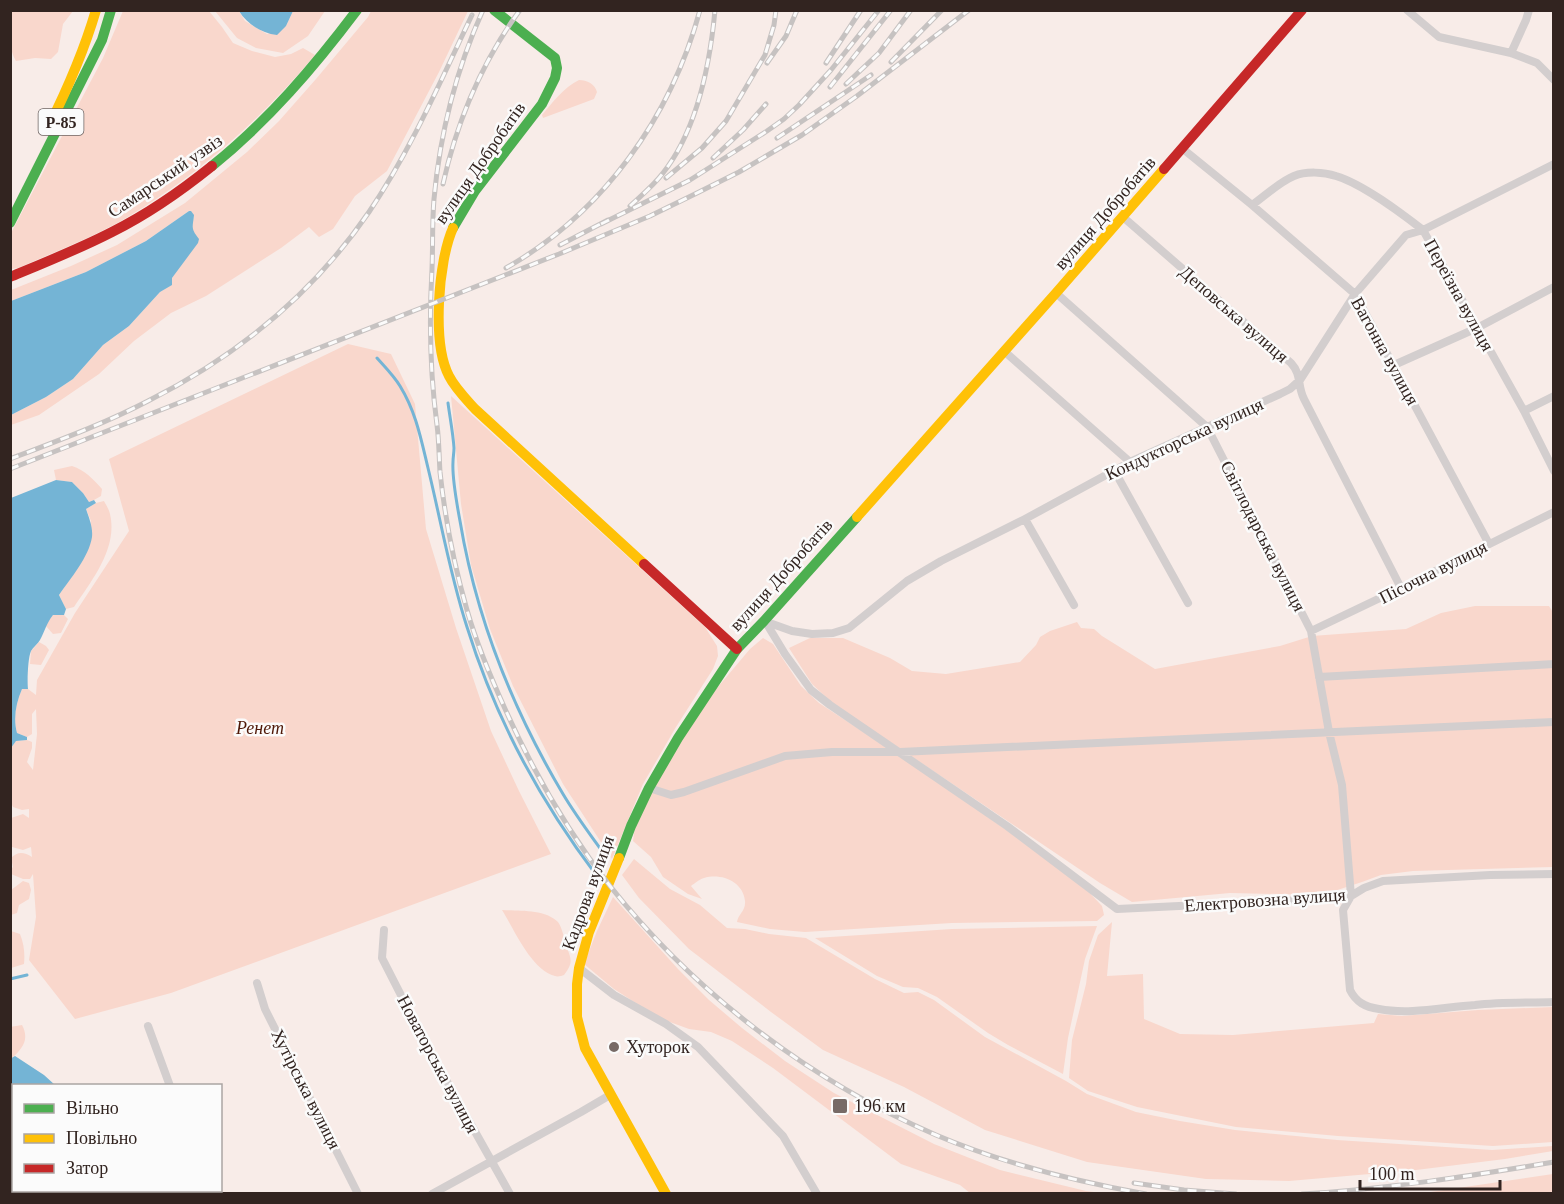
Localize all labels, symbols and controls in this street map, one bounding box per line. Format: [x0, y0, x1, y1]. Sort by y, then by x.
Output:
street label: вулиця Добробатів [431, 98, 529, 228]
road number: Р-85 [38, 109, 84, 135]
street label: Самарський узвіз [104, 130, 226, 222]
street label: вулиця Добробатів [1050, 152, 1160, 274]
street label: Переїзна вулиця [1420, 236, 1498, 354]
street label: Деповська вулиця [1176, 261, 1292, 367]
street label: Вагонна вулиця [1347, 294, 1423, 408]
street label: Кондукторська вулиця [1102, 394, 1266, 484]
street label: Світлодарська вулиця [1216, 457, 1310, 615]
street label: вулиця Добробатів [726, 515, 836, 635]
street label: Пісочна вулиця [1376, 536, 1490, 608]
park label: Ренет [235, 718, 284, 738]
street label: Кадрова вулиця [558, 833, 618, 953]
street label: Електровозна вулиця [1184, 884, 1346, 916]
street label: Новаторська вулиця [393, 992, 483, 1136]
street label: Хутірська вулиця [267, 1026, 345, 1152]
place label: Хуторок [626, 1037, 690, 1057]
marker: Хуторок [607, 1040, 621, 1054]
legend [12, 1084, 222, 1192]
place label: 196 км [854, 1096, 906, 1116]
marker: 196 км [831, 1097, 849, 1115]
text: Вільно [66, 1098, 119, 1118]
text: Повільно [66, 1128, 137, 1148]
scale bar [1360, 1153, 1500, 1191]
text: Затор [66, 1158, 108, 1178]
text: 100 m [1369, 1164, 1415, 1184]

